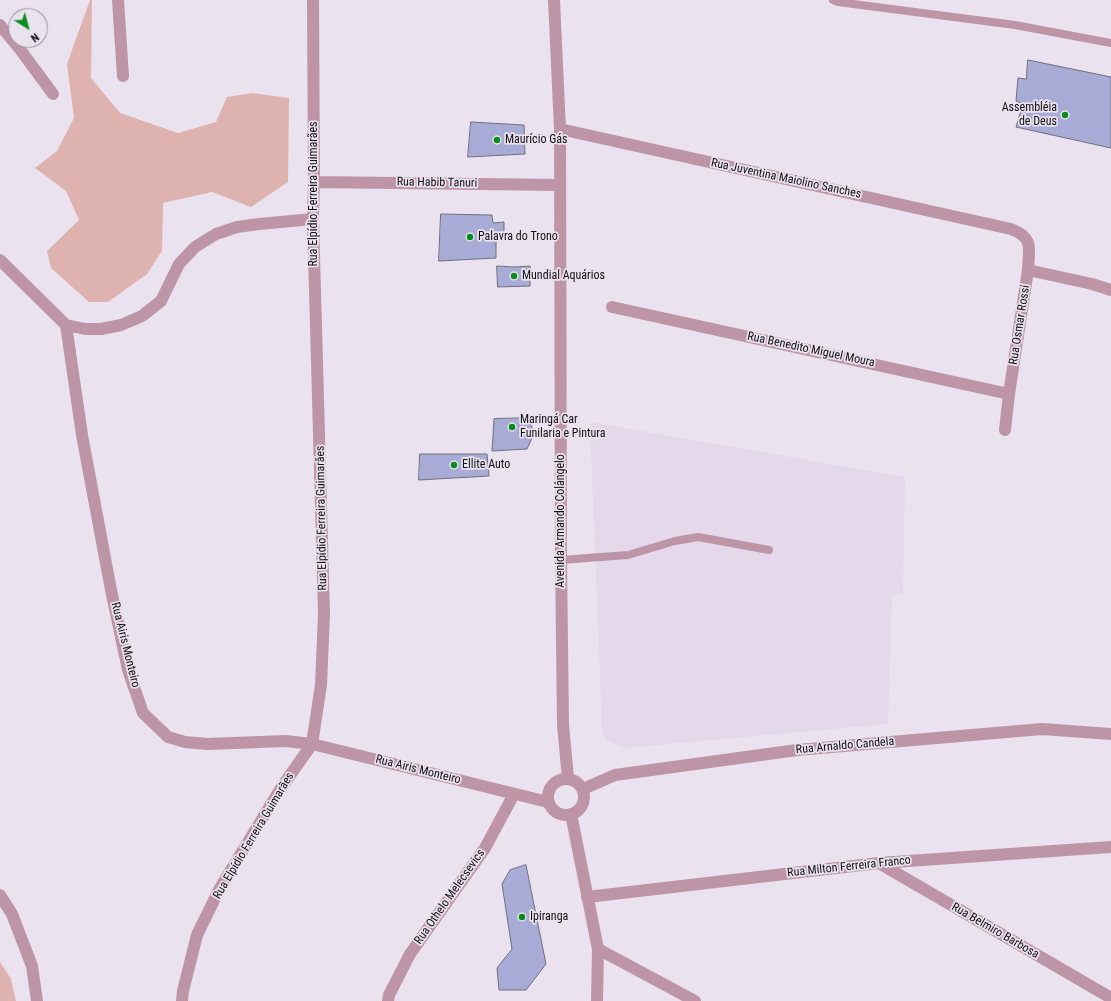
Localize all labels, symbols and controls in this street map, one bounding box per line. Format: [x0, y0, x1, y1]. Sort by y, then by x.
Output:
north arrow [8, 8, 48, 48]
text: N [28, 30, 41, 45]
place label: Assembléia de Deus [1002, 101, 1057, 129]
marker: Assembléia de Deus [1060, 110, 1070, 120]
street label: Rua Elpídio Ferreira Guimarães [307, 121, 321, 267]
place label: Maurício Gás [505, 133, 567, 147]
marker: Maurício Gás [492, 135, 502, 145]
street label: Rua Juventina Maiolino Sanches [710, 156, 862, 202]
street label: Rua Habib Tanuri [397, 175, 477, 191]
place label: Palavra do Trono [478, 230, 558, 244]
marker: Palavra do Trono [465, 232, 475, 242]
place label: Mundial Aquários [522, 269, 605, 283]
marker: Mundial Aquários [509, 271, 519, 281]
street label: Rua Osmar Rossi [1007, 284, 1033, 366]
street label: Rua Benedito Miguel Moura [746, 329, 876, 371]
place label: Maringá Car Funilaria e Pintura [520, 413, 606, 441]
marker: Maringá Car Funilaria e Pintura [507, 422, 517, 432]
street label: Rua Elpídio Ferreira Guimarães [314, 445, 330, 591]
street label: Avenida Armando Colângelo [554, 454, 568, 588]
place label: Ellite Auto [462, 458, 510, 472]
marker: Ellite Auto [449, 460, 459, 470]
street label: Rua Airis Monteiro [107, 601, 143, 689]
street label: Rua Arnaldo Candela [795, 735, 895, 757]
street label: Rua Airis Monteiro [374, 752, 462, 788]
street label: Rua Elpídio Ferreira Guimarães [210, 770, 298, 902]
street label: Rua Othelo Melecsevics [412, 847, 488, 947]
street label: Rua Milton Ferreira Franco [786, 853, 912, 881]
street label: Rua Belmiro Barbosa [949, 900, 1041, 962]
place label: Ipiranga [530, 910, 568, 924]
marker: Ipiranga [517, 912, 527, 922]

